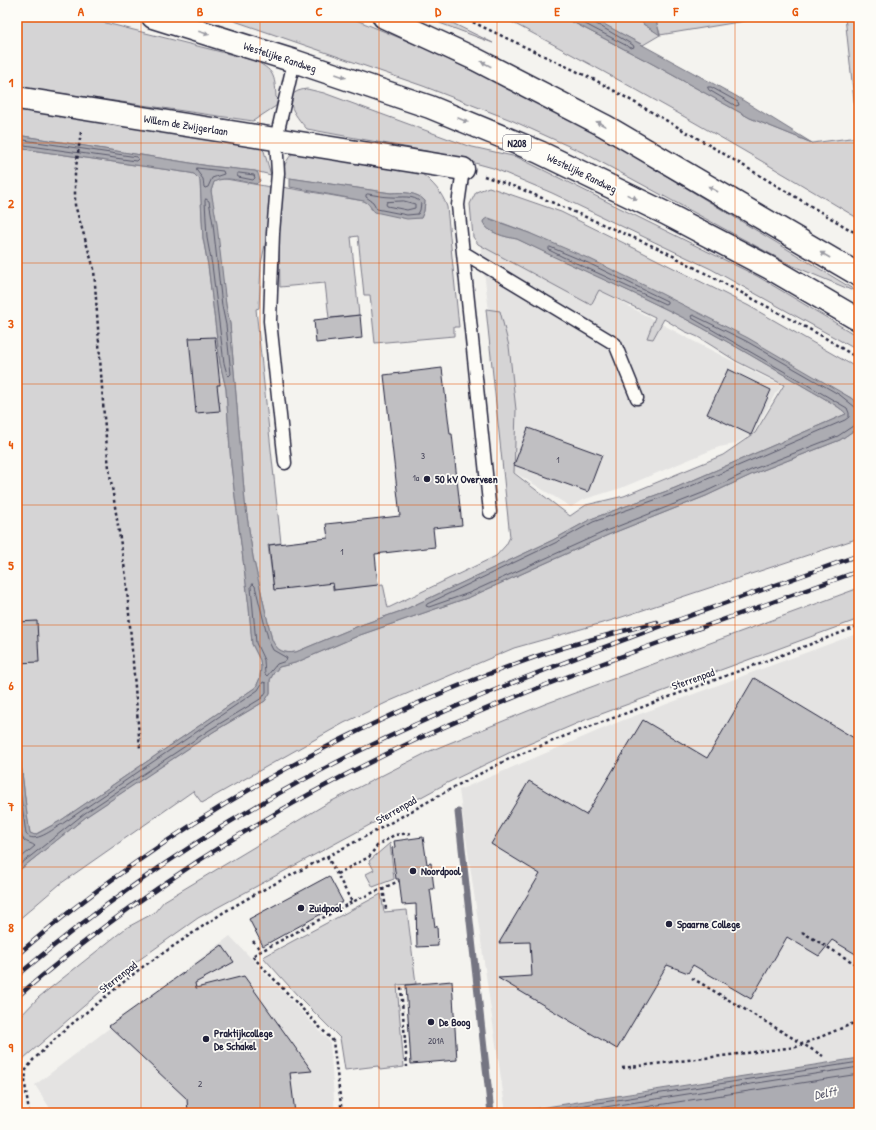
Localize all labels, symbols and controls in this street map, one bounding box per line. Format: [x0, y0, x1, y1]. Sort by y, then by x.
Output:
text: A [78, 2, 85, 20]
text: B [197, 2, 204, 20]
text: C [315, 2, 323, 20]
text: D [435, 2, 442, 20]
text: E [554, 2, 560, 20]
text: F [673, 2, 680, 20]
text: G [792, 2, 799, 20]
one-way arrow [198, 30, 210, 36]
street label: Westelijke Randweg [242, 39, 318, 75]
one-way arrow [480, 61, 491, 67]
text: 1 [9, 73, 14, 91]
one-way arrow [335, 73, 347, 79]
street label: Willem de Zwijgerlaan [143, 111, 229, 139]
one-way arrow [458, 117, 469, 123]
one-way arrow [595, 120, 607, 127]
road number: N208 [503, 135, 531, 151]
street label: Westelijke Randweg [545, 150, 619, 196]
one-way arrow [707, 186, 719, 193]
text: 2 [8, 194, 15, 212]
one-way arrow [627, 194, 638, 200]
one-way arrow [820, 251, 830, 259]
text: 3 [8, 314, 14, 332]
text: 4 [9, 435, 14, 453]
house number: 3 [421, 450, 425, 462]
house number: 1 [556, 454, 560, 466]
house number: 1a [413, 472, 420, 484]
place label: 50 kV Overveen [435, 472, 498, 486]
marker: 50 kV Overveen [422, 474, 432, 484]
house number: 1 [340, 546, 344, 558]
text: 5 [8, 556, 14, 574]
street label: Sterrenpad [670, 665, 717, 693]
text: 6 [8, 676, 14, 694]
street label: Sterrenpad [373, 792, 419, 827]
text: 7 [7, 797, 15, 815]
place label: Noordpool [421, 864, 462, 879]
marker: Noordpool [408, 866, 418, 876]
place label: Zuidpool [309, 901, 343, 916]
marker: Zuidpool [296, 903, 306, 913]
place label: Spaarne College [677, 917, 741, 932]
text: 8 [8, 918, 14, 936]
marker: Spaarne College [664, 919, 674, 929]
street label: Sterrenpad [96, 957, 140, 996]
place label: De Boog [439, 1015, 471, 1030]
marker: De Boog [426, 1017, 436, 1027]
place label: Praktijkcollege De Schakel [214, 1026, 274, 1053]
marker: Praktijkcollege De Schakel [201, 1034, 211, 1044]
house number: 201A [428, 1035, 445, 1047]
text: 9 [9, 1038, 14, 1056]
house number: 2 [198, 1078, 203, 1090]
water label: Delft [813, 1082, 839, 1103]

